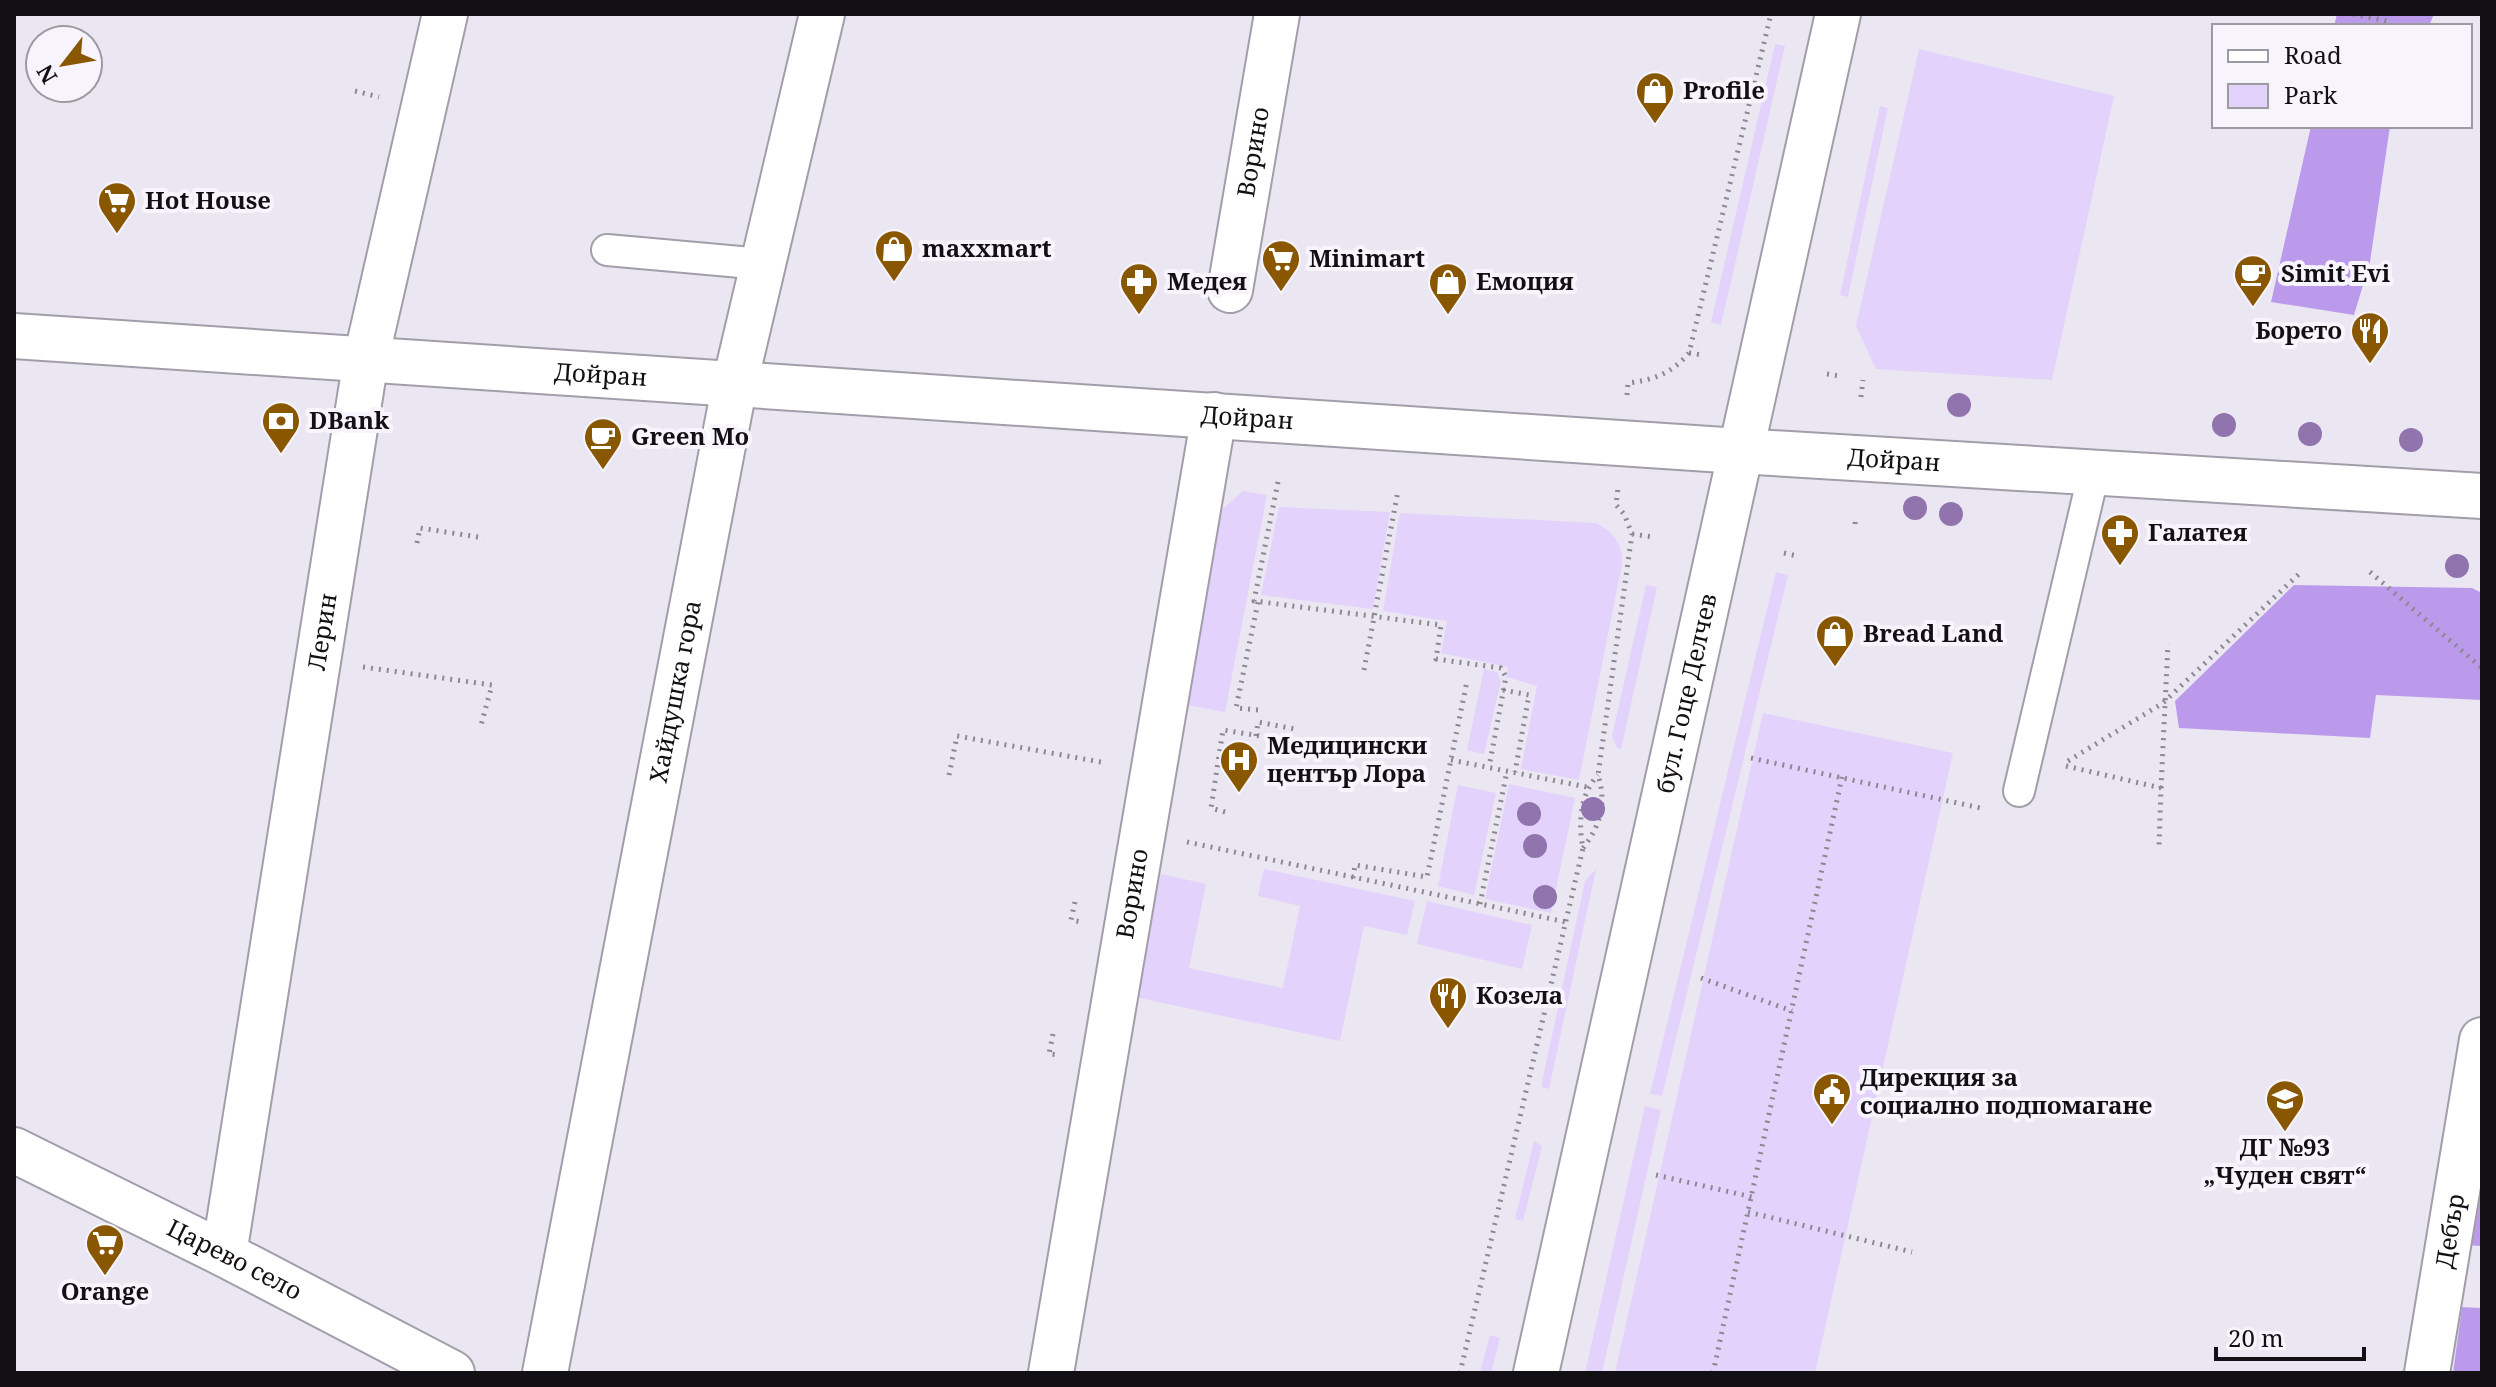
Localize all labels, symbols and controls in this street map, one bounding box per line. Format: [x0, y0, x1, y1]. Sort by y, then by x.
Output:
north arrow [24, 24, 104, 104]
legend [2212, 24, 2472, 128]
text: Road [2284, 38, 2342, 71]
text: N [29, 60, 63, 90]
shop icon: Profile [1634, 70, 1676, 125]
place label: Profile [1683, 73, 1765, 106]
text: Park [2284, 78, 2338, 111]
street label: Ворино [1228, 104, 1276, 199]
supermarket icon: Hot House [96, 180, 138, 235]
place label: Hot House [145, 183, 271, 216]
shop icon: maxxmart [873, 228, 915, 283]
place label: maxxmart [922, 231, 1052, 264]
supermarket icon: Minimart [1260, 238, 1302, 293]
place label: Minimart [1309, 241, 1425, 274]
cafe icon: Simit Evi [2232, 253, 2274, 308]
place label: Simit Evi [2281, 256, 2391, 289]
pharmacy icon: Медея [1118, 261, 1160, 316]
shop icon: Емоция [1427, 261, 1469, 316]
place label: Медея [1167, 264, 1247, 297]
place label: Емоция [1476, 264, 1574, 297]
restaurant icon: Борето [2349, 310, 2391, 365]
place label: Борето [2255, 313, 2342, 346]
street label: Дойран [553, 354, 648, 393]
street label: Дойран [1200, 397, 1295, 436]
bank icon: DBank [260, 400, 302, 455]
place label: DBank [309, 403, 390, 436]
cafe icon: Green Mo [582, 416, 624, 471]
place label: Green Mo [631, 419, 749, 452]
street label: Дойран [1847, 440, 1941, 478]
pharmacy icon: Галатея [2099, 512, 2141, 567]
place label: Галатея [2148, 515, 2248, 548]
street label: Лерин [299, 590, 344, 673]
street label: бул. Гоце Делчев [1647, 590, 1724, 796]
street label: Хайдушка гора [641, 597, 708, 785]
shop icon: Bread Land [1814, 613, 1856, 668]
place label: Bread Land [1863, 616, 2004, 649]
place label: Медицински център Лора [1267, 728, 1427, 789]
hospital icon: Медицински център Лора [1218, 739, 1260, 794]
street label: Ворино [1107, 846, 1155, 941]
restaurant icon: Козела [1427, 975, 1469, 1030]
place label: Козела [1476, 978, 1563, 1011]
place label: Дирекция за социално подпомагане [1860, 1060, 2152, 1121]
public building icon: Дирекция за социално подпомагане [1811, 1071, 1853, 1126]
school or university icon: ДГ №93 „Чуден свят“ [2264, 1078, 2306, 1133]
place label: ДГ №93 „Чуден свят“ [2204, 1130, 2366, 1191]
street label: Дебър [2427, 1191, 2471, 1270]
street label: Царево село [162, 1210, 308, 1307]
supermarket icon: Orange [84, 1222, 126, 1277]
place label: Orange [61, 1274, 149, 1307]
scale bar [2216, 1311, 2364, 1361]
text: 20 m [2228, 1321, 2284, 1354]

